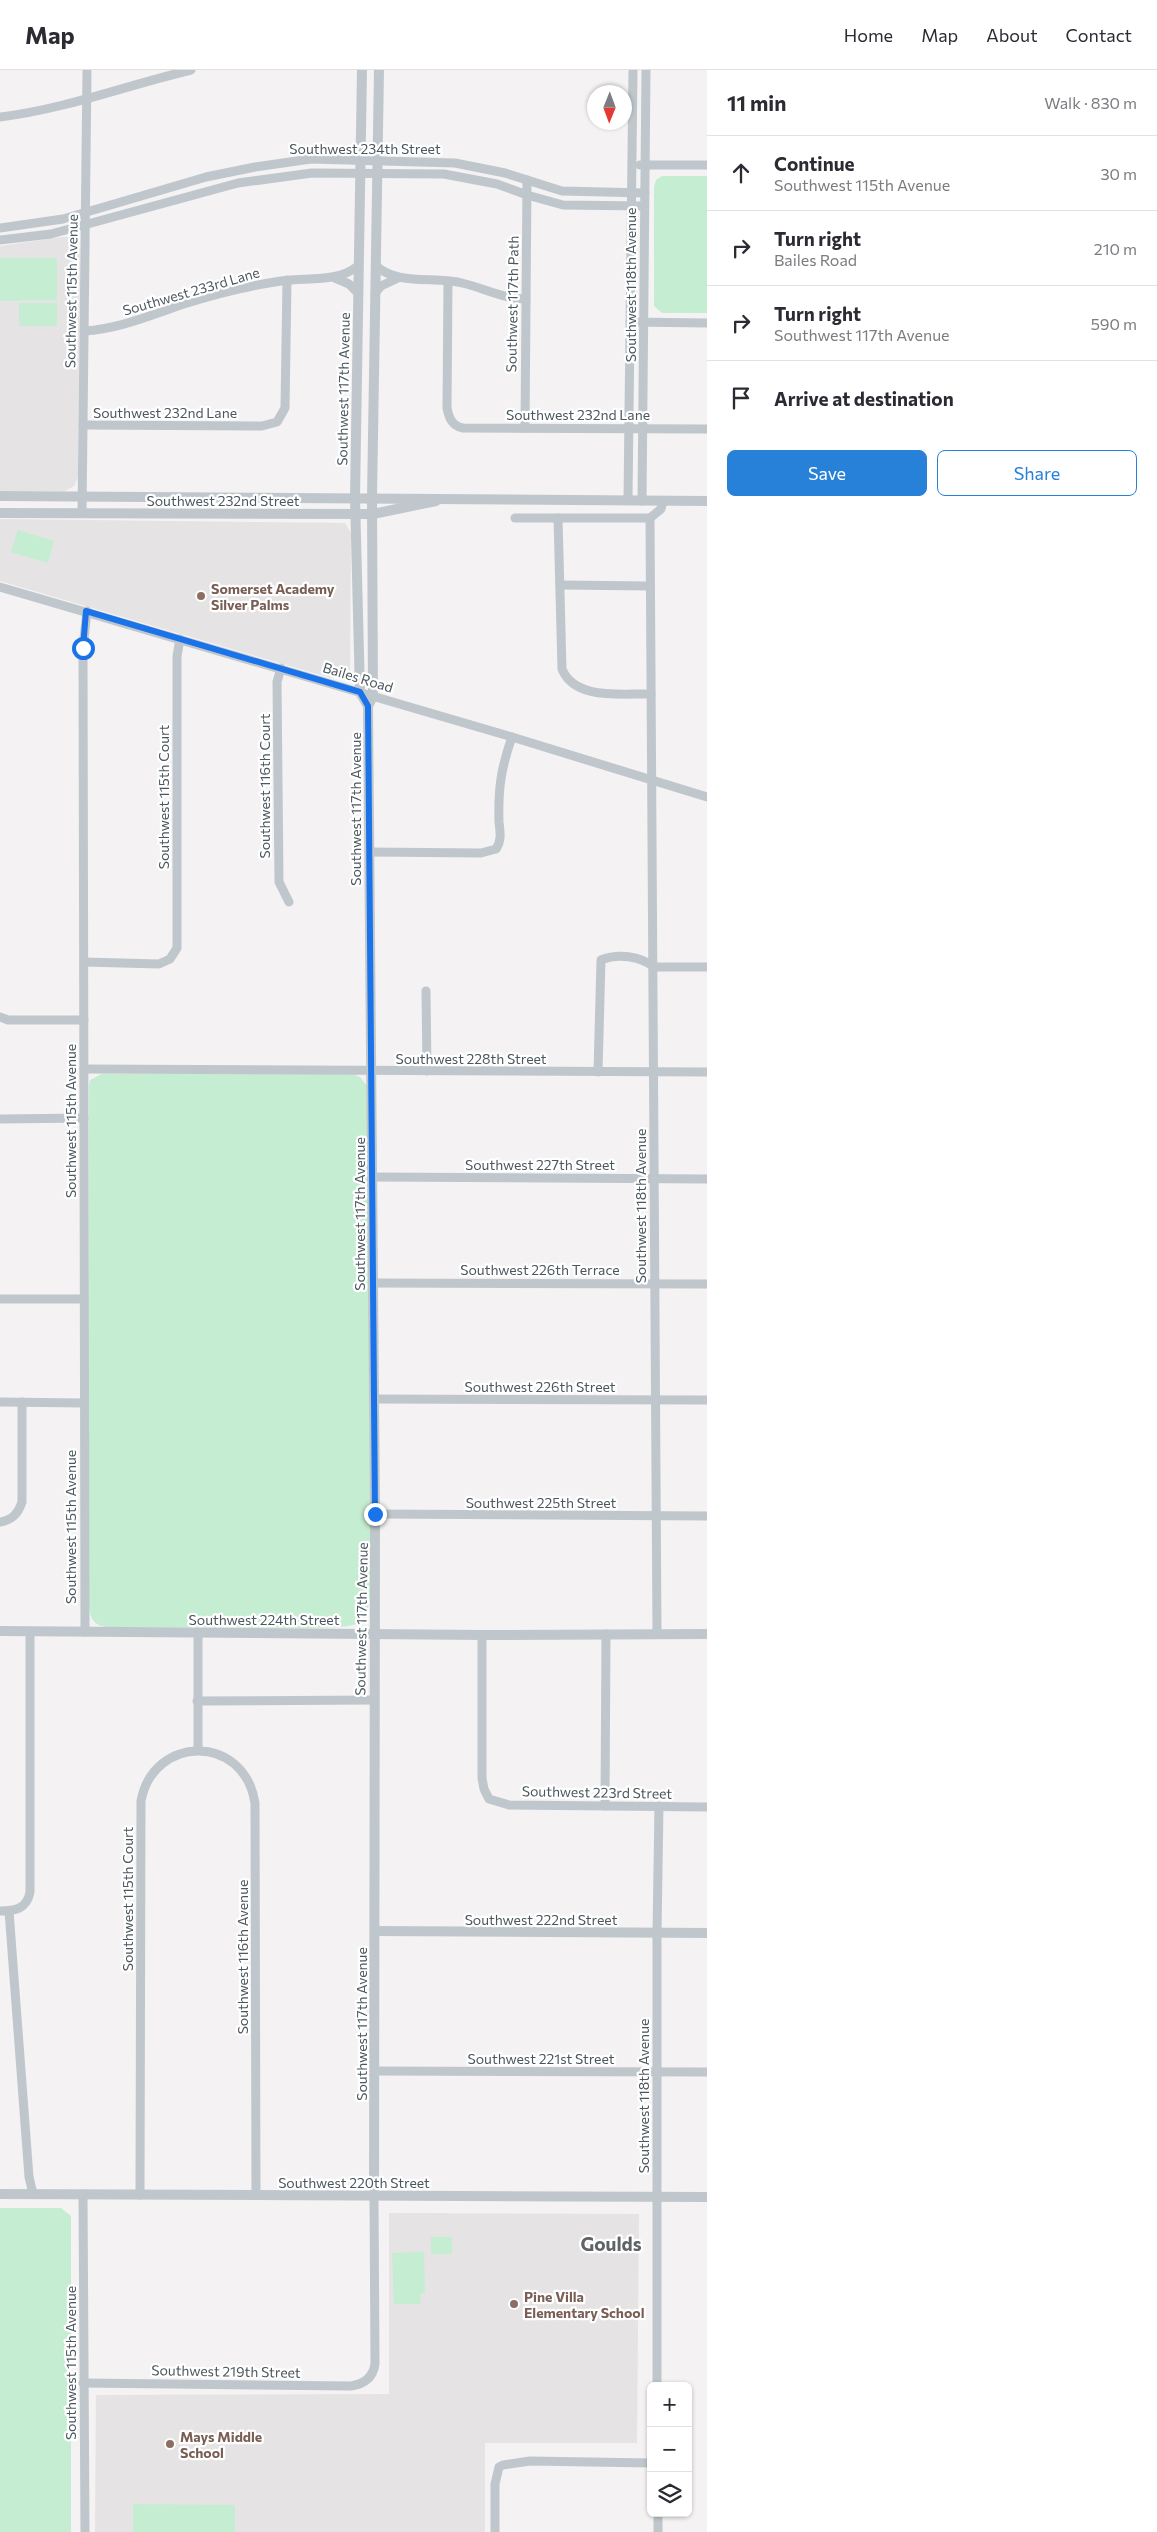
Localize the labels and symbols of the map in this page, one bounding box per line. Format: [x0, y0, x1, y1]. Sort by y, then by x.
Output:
north arrow [587, 85, 632, 130]
street label: Southwest 234th Street [289, 140, 441, 157]
street label: Southwest 118th Avenue [622, 208, 639, 362]
street label: Southwest 115th Avenue [61, 214, 81, 368]
street label: Southwest 117th Path [502, 235, 522, 373]
street label: Southwest 233rd Lane [121, 263, 261, 319]
street label: Southwest 117th Avenue [333, 312, 353, 466]
street label: Southwest 232nd Lane [93, 404, 237, 421]
street label: Southwest 232nd Lane [506, 406, 650, 423]
street label: Southwest 232nd Street [147, 492, 300, 509]
place label: Somerset Academy Silver Palms [211, 580, 335, 613]
marker: Somerset Academy Silver Palms [195, 590, 207, 602]
route start [72, 637, 95, 660]
street label: Bailes Road [321, 658, 395, 696]
street label: Southwest 116th Court [256, 713, 273, 859]
street label: Southwest 115th Court [155, 724, 172, 869]
street label: Southwest 117th Avenue [347, 732, 364, 886]
street label: Southwest 115th Avenue [62, 1044, 79, 1198]
street label: Southwest 228th Street [395, 1050, 547, 1067]
street label: Southwest 118th Avenue [632, 1129, 649, 1283]
street label: Southwest 117th Avenue [351, 1137, 368, 1291]
street label: Southwest 227th Street [465, 1156, 615, 1173]
street label: Southwest 226th Terrace [460, 1261, 620, 1278]
street label: Southwest 226th Street [464, 1378, 616, 1395]
street label: Southwest 115th Avenue [62, 1450, 79, 1604]
street label: Southwest 225th Street [466, 1494, 617, 1511]
route end [364, 1503, 387, 1526]
street label: Southwest 117th Avenue [351, 1542, 371, 1696]
street label: Southwest 224th Street [189, 1611, 340, 1628]
street label: Southwest 223rd Street [522, 1782, 673, 1802]
street label: Southwest 115th Court [119, 1826, 136, 1971]
street label: Southwest 116th Avenue [234, 1880, 251, 2034]
street label: Southwest 222nd Street [465, 1911, 618, 1928]
street label: Southwest 117th Avenue [353, 1947, 370, 2101]
street label: Southwest 118th Avenue [635, 2019, 652, 2173]
street label: Southwest 221st Street [468, 2050, 615, 2067]
street label: Southwest 220th Street [278, 2174, 430, 2191]
district label: Goulds [580, 2232, 642, 2255]
street label: Southwest 115th Avenue [62, 2286, 79, 2440]
place label: Pine Villa Elementary School [524, 2288, 644, 2321]
marker: Pine Villa Elementary School [508, 2298, 520, 2310]
street label: Southwest 219th Street [151, 2361, 301, 2381]
place label: Mays Middle School [180, 2428, 262, 2461]
marker: Mays Middle School [164, 2438, 176, 2450]

